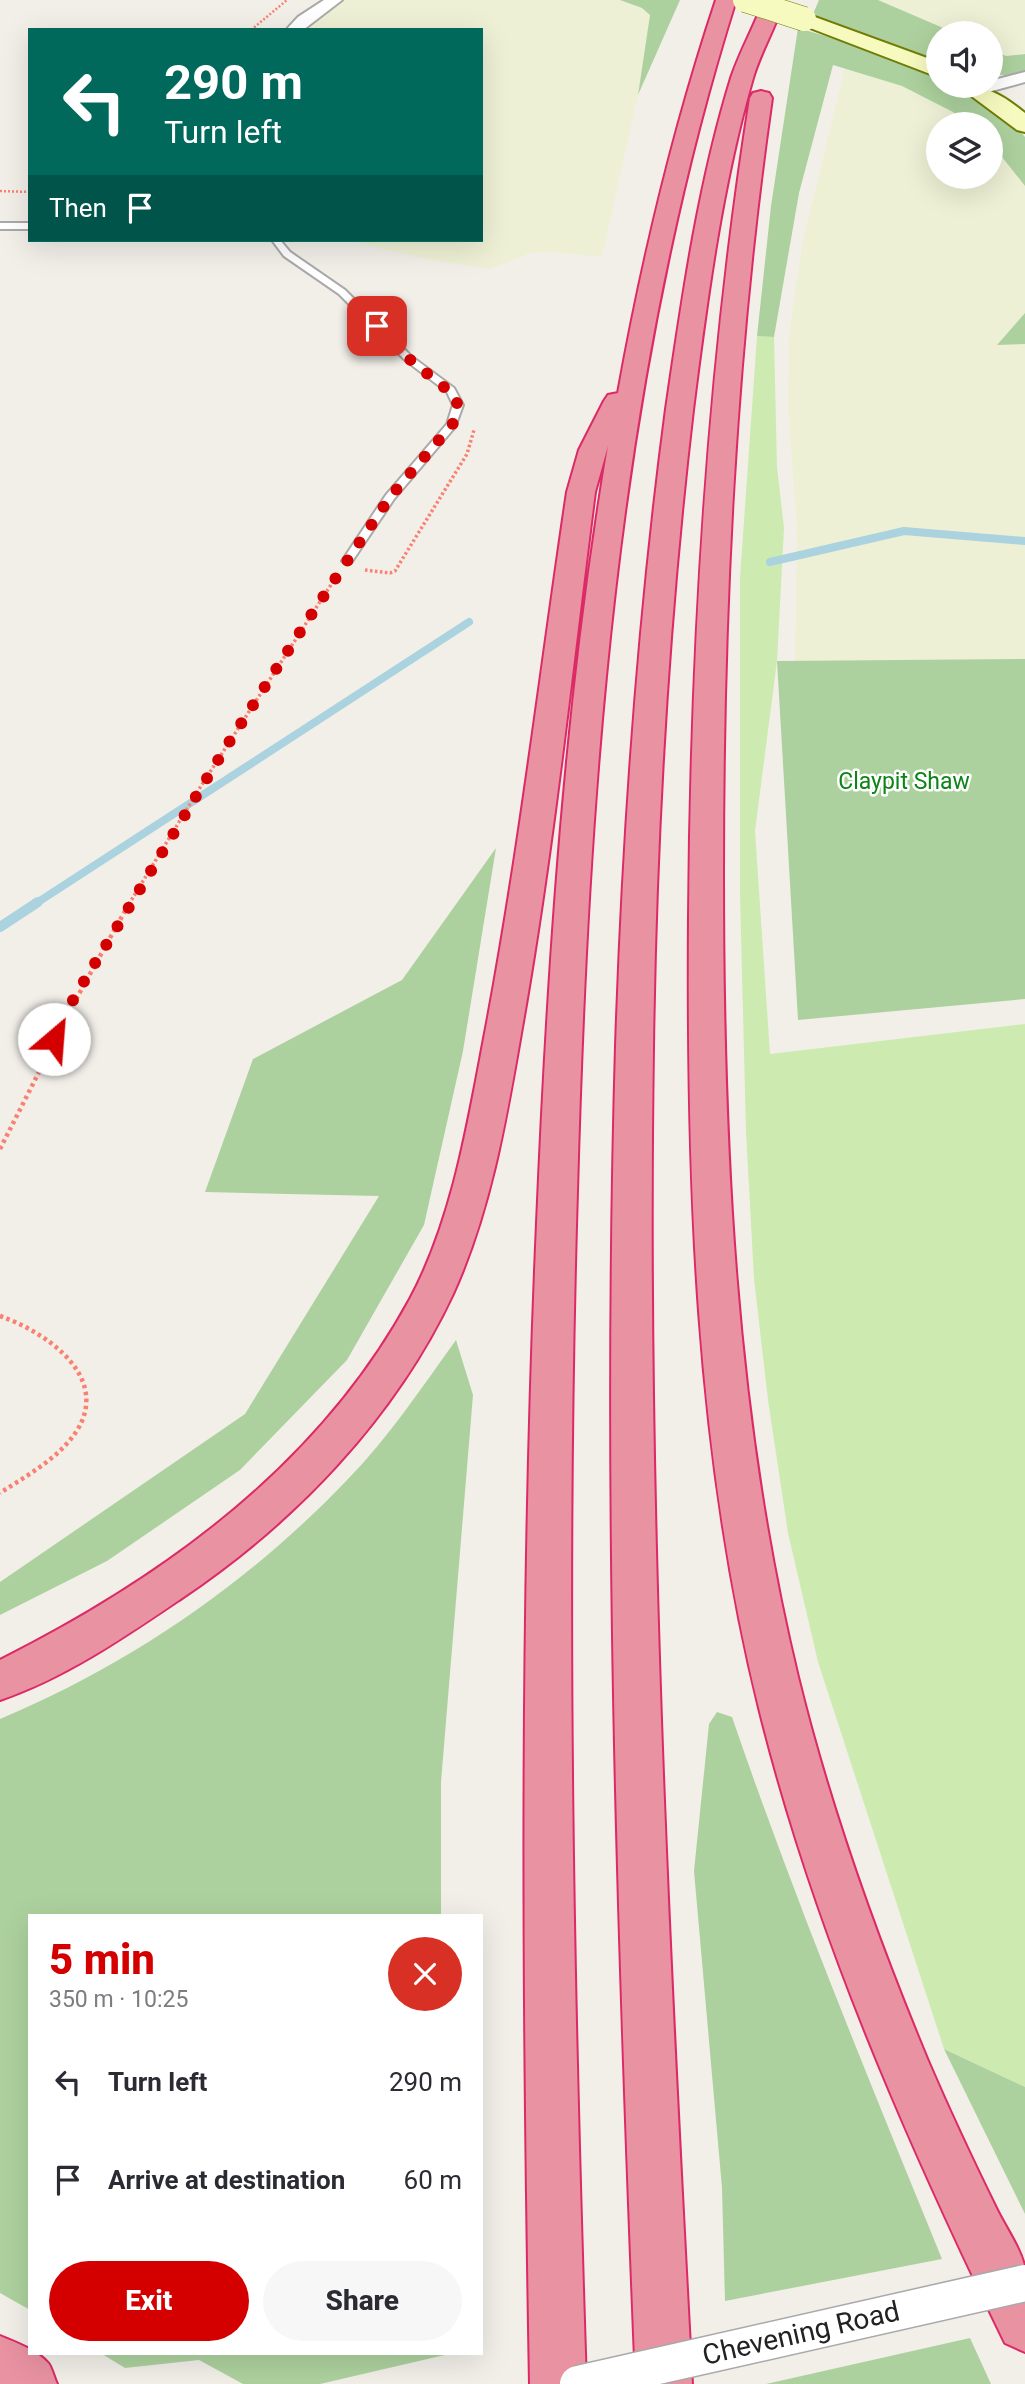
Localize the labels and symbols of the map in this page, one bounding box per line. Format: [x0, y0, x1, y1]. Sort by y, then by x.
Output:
pin [347, 296, 407, 356]
park label: Claypit Shaw [838, 768, 970, 795]
position arrow [17, 1002, 91, 1076]
street label: Chevening Road [699, 2294, 903, 2372]

